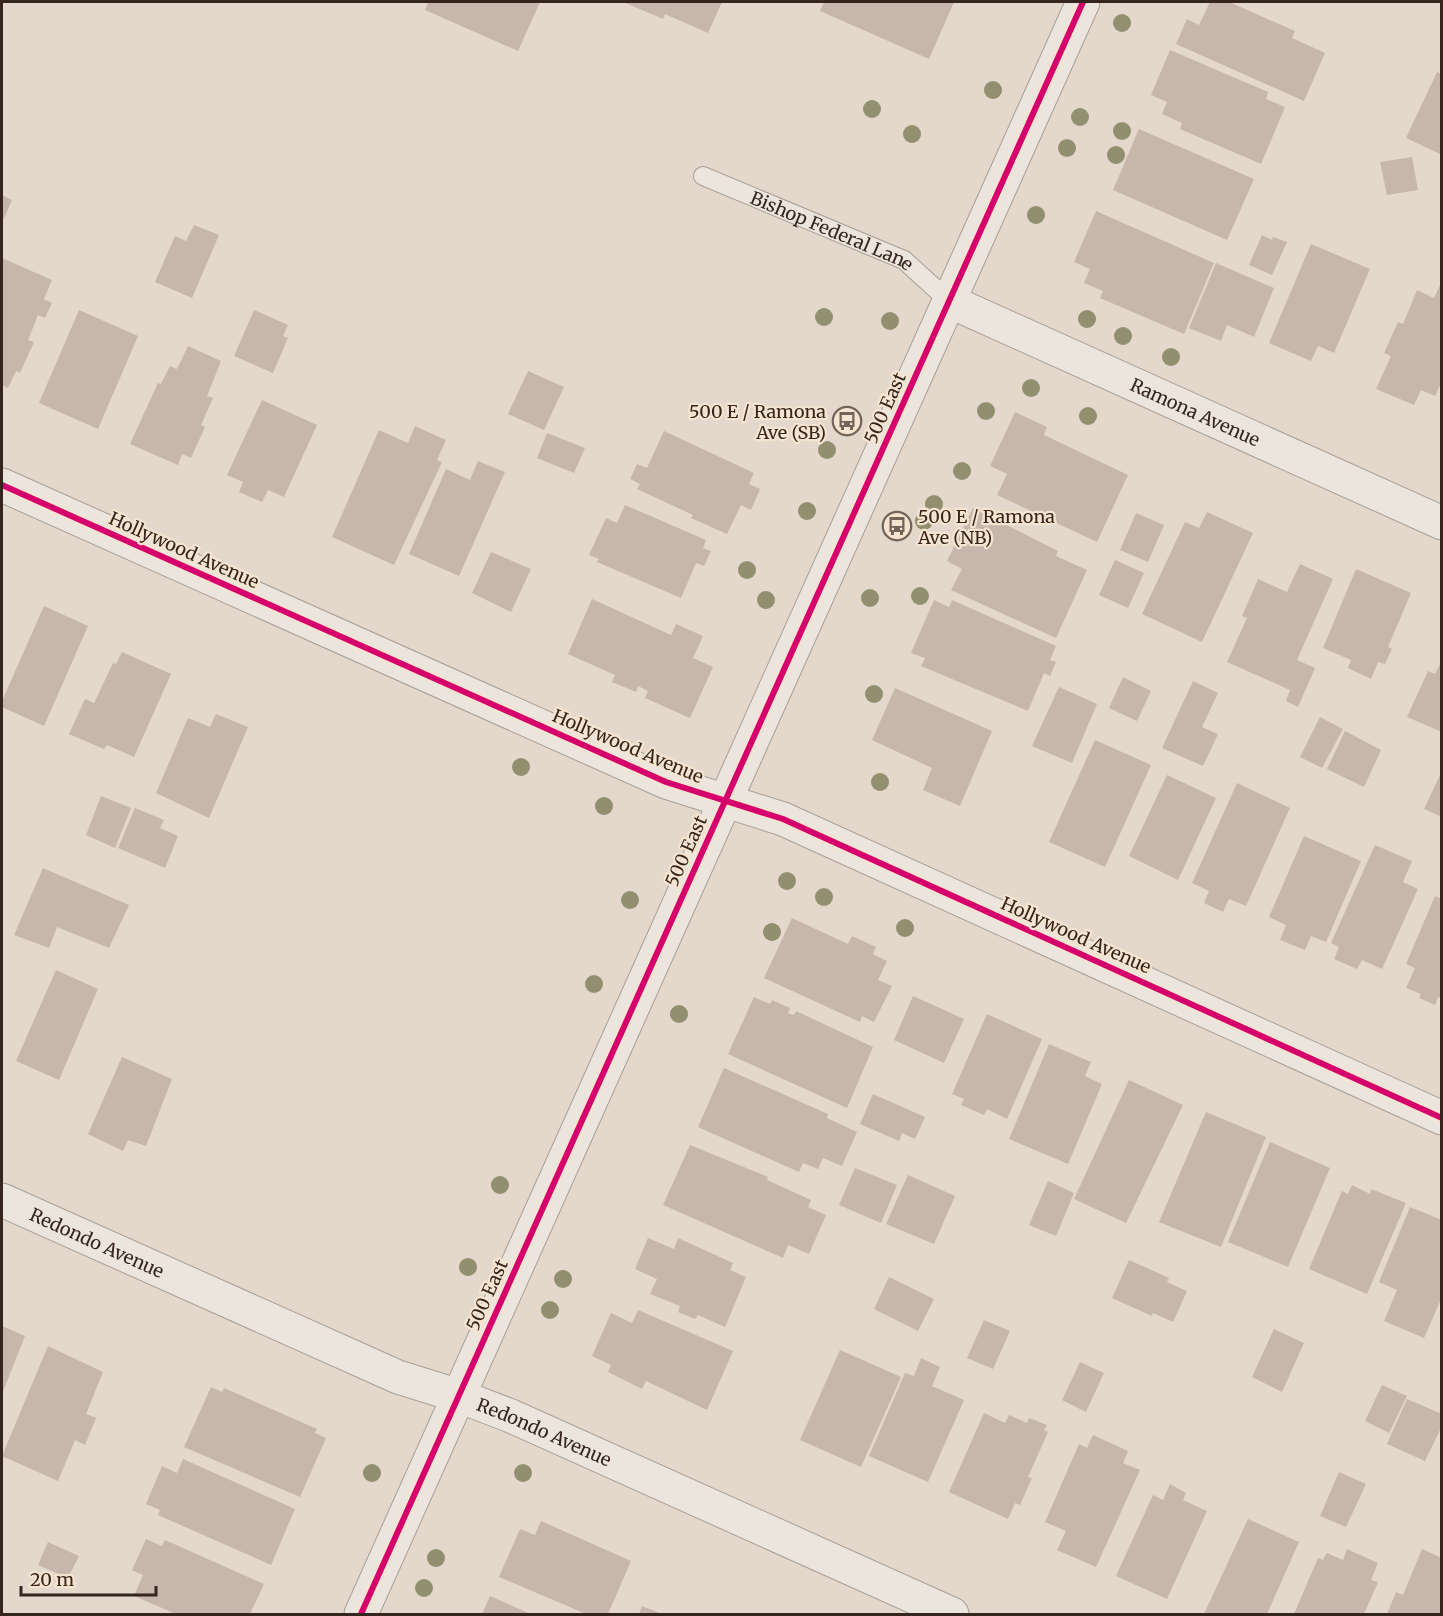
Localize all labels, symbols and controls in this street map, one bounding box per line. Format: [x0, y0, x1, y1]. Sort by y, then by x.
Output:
street label: Bishop Federal Lane [747, 186, 919, 275]
street label: 500 East [859, 369, 911, 447]
street label: Ramona Avenue [1127, 373, 1264, 451]
place label: 500 E / Ramona Ave (SB) [689, 400, 826, 444]
bus stop icon: 500 E / Ramona Ave (SB) [831, 405, 863, 437]
place label: 500 E / Ramona Ave (NB) [917, 505, 1055, 549]
street label: Hollywood Avenue [105, 507, 263, 593]
bus stop icon: 500 E / Ramona Ave (NB) [881, 510, 913, 542]
street label: Hollywood Avenue [549, 704, 707, 788]
street label: 500 East [660, 812, 712, 890]
street label: Hollywood Avenue [997, 892, 1155, 978]
street label: Redondo Avenue [26, 1202, 168, 1282]
street label: 500 East [461, 1256, 513, 1334]
street label: Redondo Avenue [474, 1392, 615, 1471]
scale bar [21, 1559, 156, 1597]
text: 20 m [30, 1568, 74, 1591]

